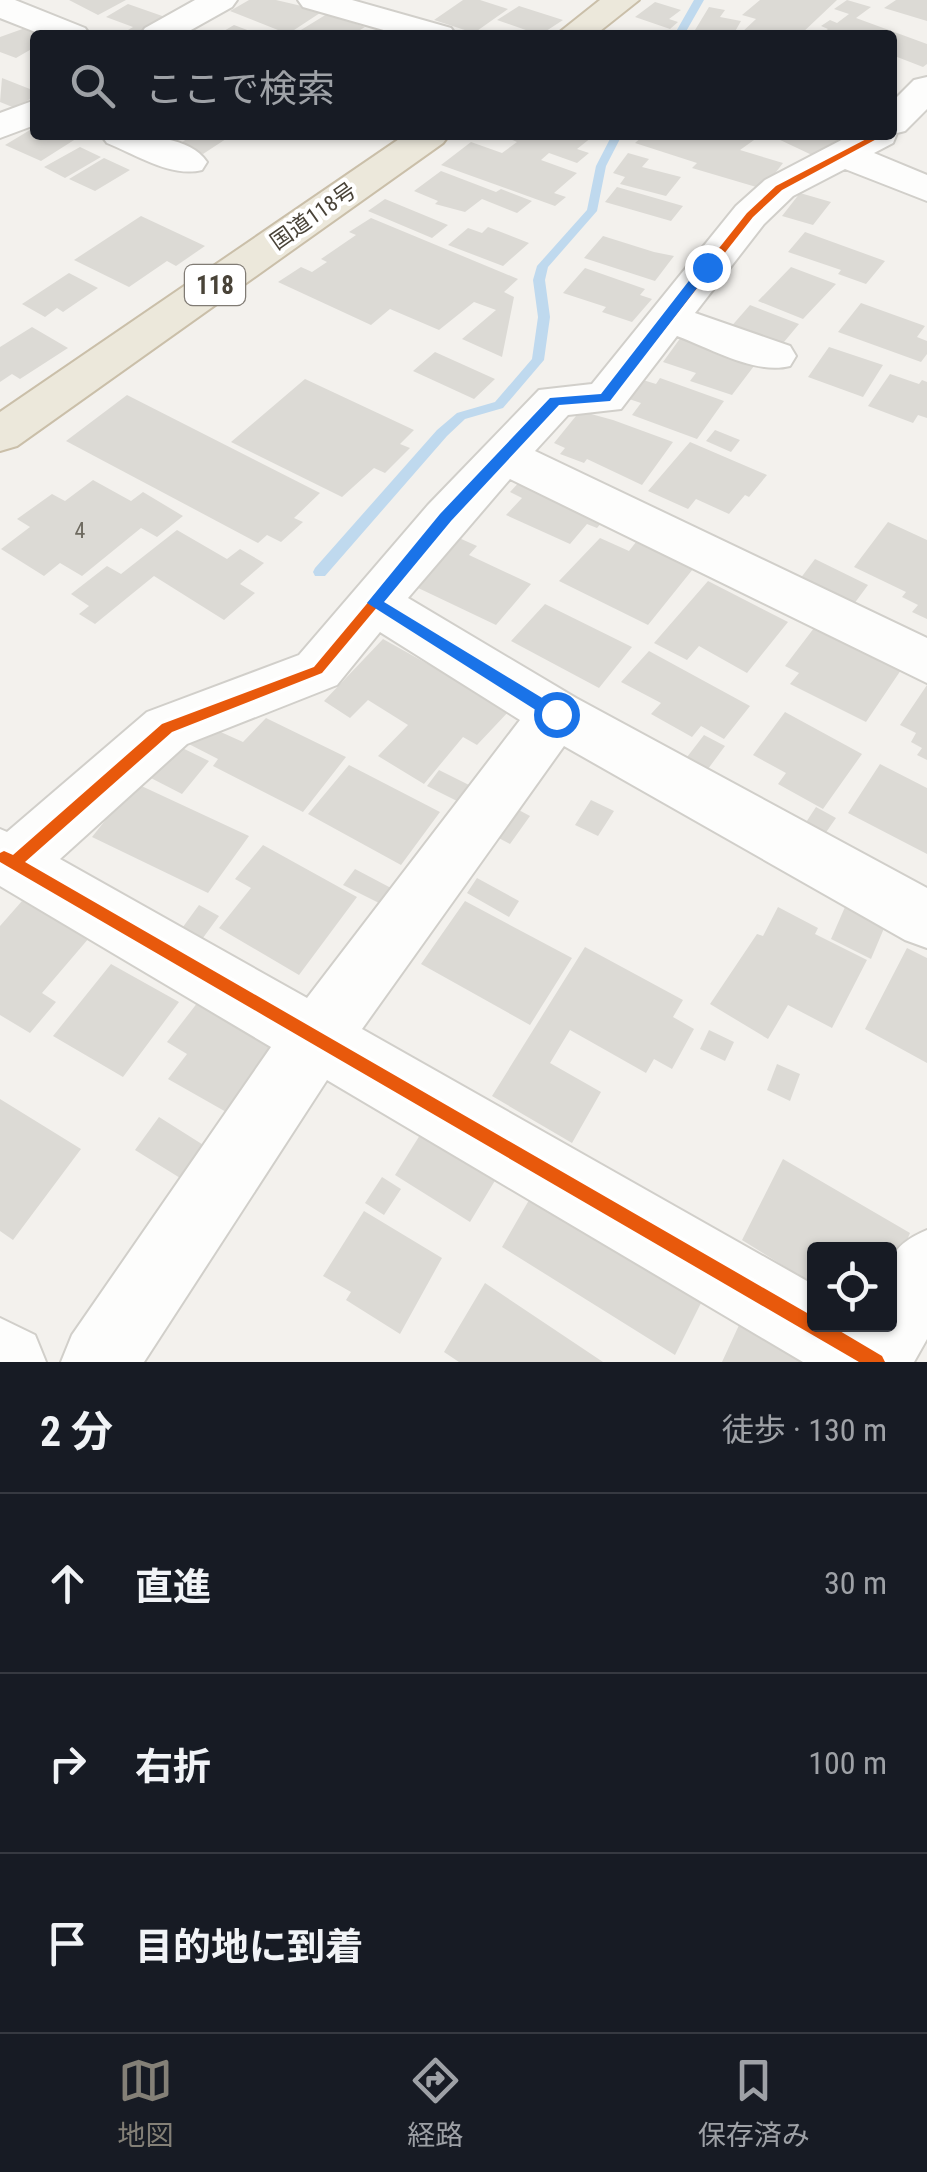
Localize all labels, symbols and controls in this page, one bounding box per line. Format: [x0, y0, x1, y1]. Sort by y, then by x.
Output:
search box [30, 30, 897, 140]
icon: search [65, 58, 120, 113]
text: ここで検索 [145, 67, 335, 111]
street label: 国道118号 [265, 177, 361, 255]
route end [685, 245, 731, 291]
road number: 118 [185, 265, 245, 305]
house number: 4 [75, 518, 86, 543]
route start [534, 692, 580, 738]
map controls [807, 1242, 897, 1332]
button: locate [807, 1242, 897, 1332]
text: 2 分 [40, 1407, 113, 1456]
text: 徒歩 · 130 m [722, 1411, 887, 1449]
icon: ahead [40, 1556, 95, 1611]
text: 30 m [824, 1564, 887, 1602]
text: 直進 [135, 1565, 211, 1609]
icon: right [40, 1736, 95, 1791]
text: 100 m [808, 1744, 887, 1782]
text: 右折 [135, 1745, 211, 1789]
icon: arrive [40, 1916, 95, 1971]
text: 目的地に到着 [135, 1925, 363, 1969]
tab: 地図 [117, 2053, 173, 2153]
tab: 経路 [407, 2053, 464, 2153]
tab: 保存済み [698, 2053, 810, 2153]

